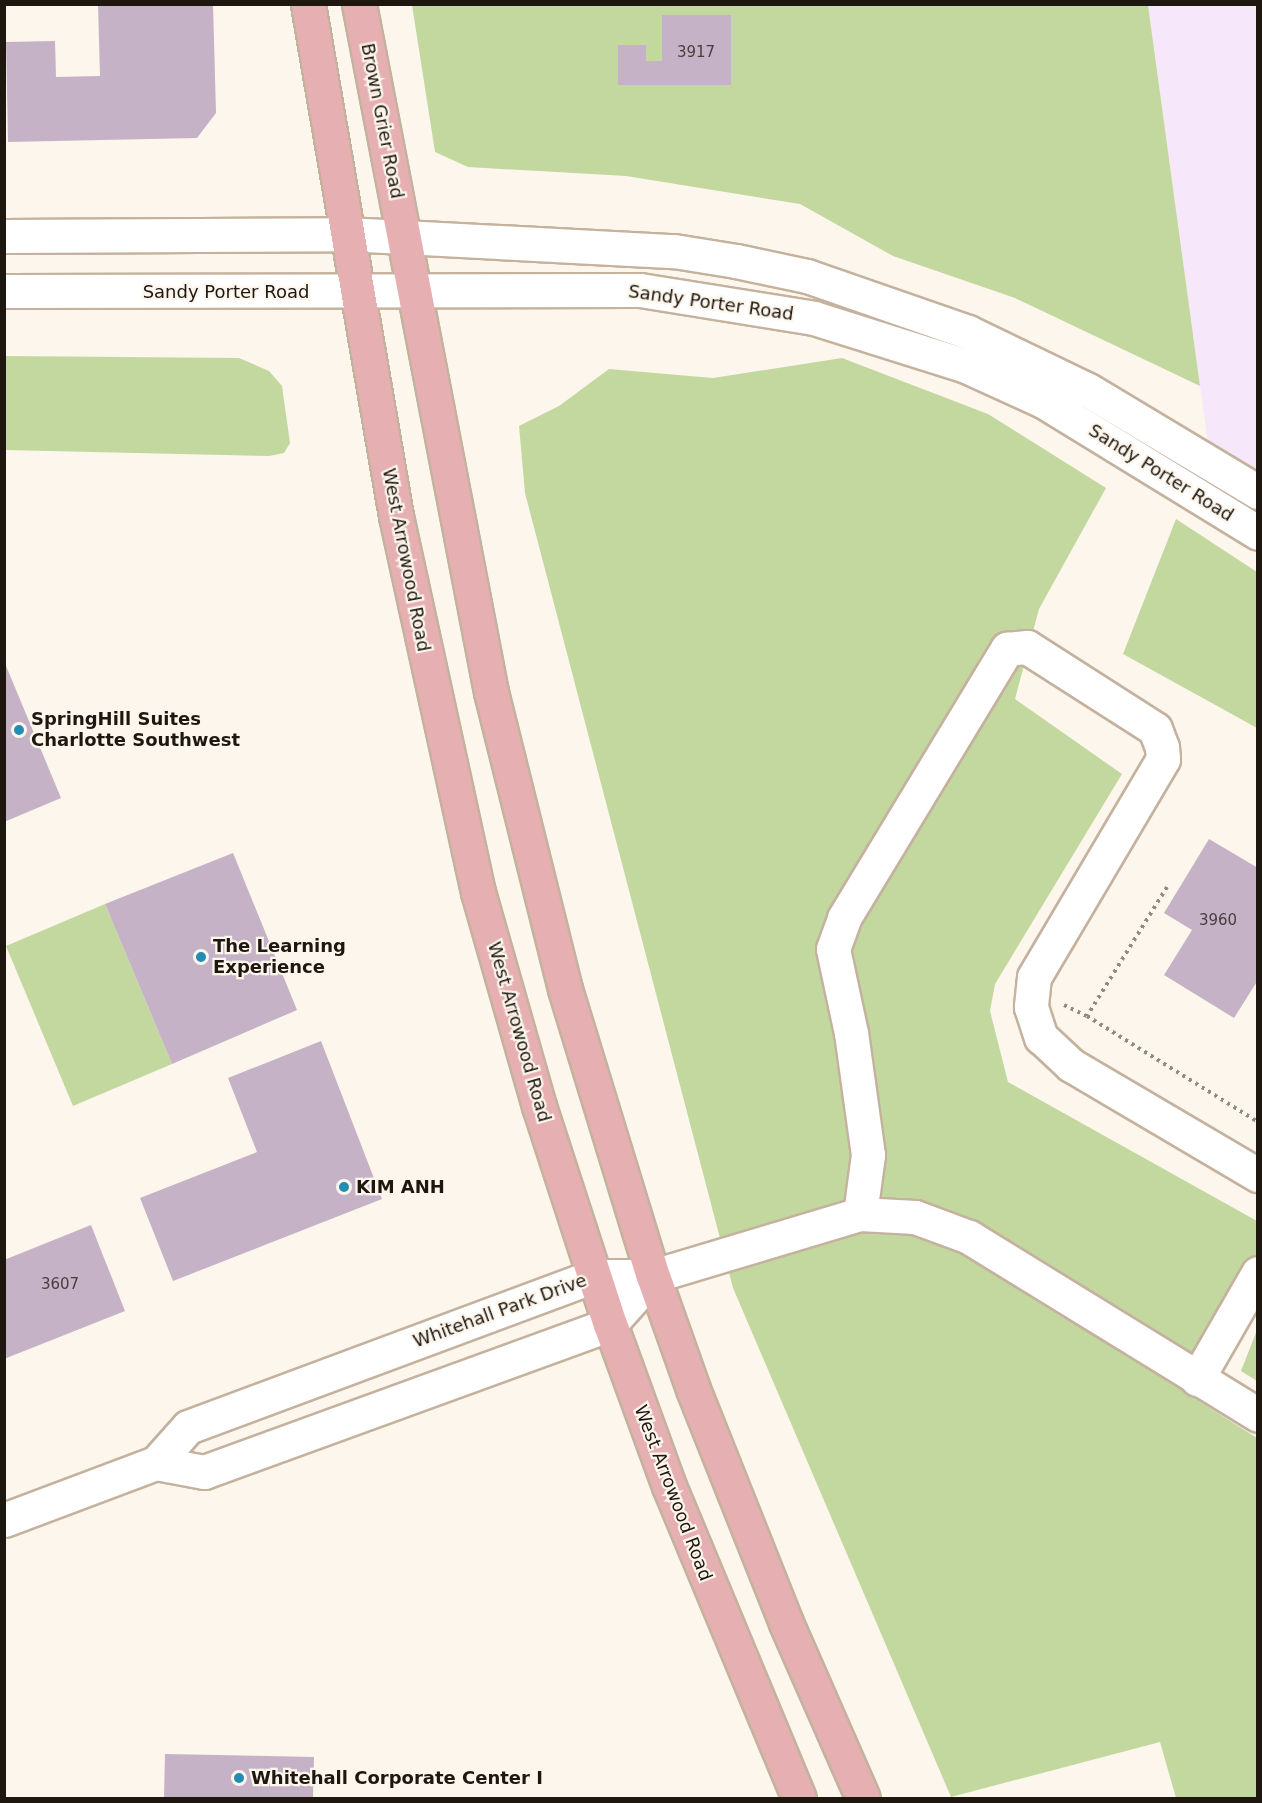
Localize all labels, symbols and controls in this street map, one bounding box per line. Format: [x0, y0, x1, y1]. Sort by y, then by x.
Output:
street label: Brown Grier Road [356, 41, 408, 201]
house number: 3917 [677, 44, 715, 62]
street label: Sandy Porter Road [143, 281, 309, 303]
street label: Sandy Porter Road [627, 281, 795, 325]
street label: Sandy Porter Road [1085, 420, 1237, 526]
street label: West Arrowood Road [378, 466, 434, 654]
place label: SpringHill Suites Charlotte Southwest [31, 709, 240, 752]
marker: SpringHill Suites Charlotte Southwest [12, 723, 26, 737]
house number: 3960 [1199, 912, 1237, 930]
place label: The Learning Experience [213, 936, 346, 978]
street label: West Arrowood Road [483, 939, 555, 1125]
marker: The Learning Experience [194, 950, 208, 964]
place label: KIM ANH [356, 1176, 445, 1198]
marker: KIM ANH [337, 1180, 351, 1194]
street label: Whitehall Park Drive [410, 1270, 590, 1352]
house number: 3607 [41, 1276, 79, 1294]
street label: West Arrowood Road [630, 1402, 716, 1584]
place label: Whitehall Corporate Center I [251, 1767, 543, 1789]
marker: Whitehall Corporate Center I [232, 1771, 246, 1785]

